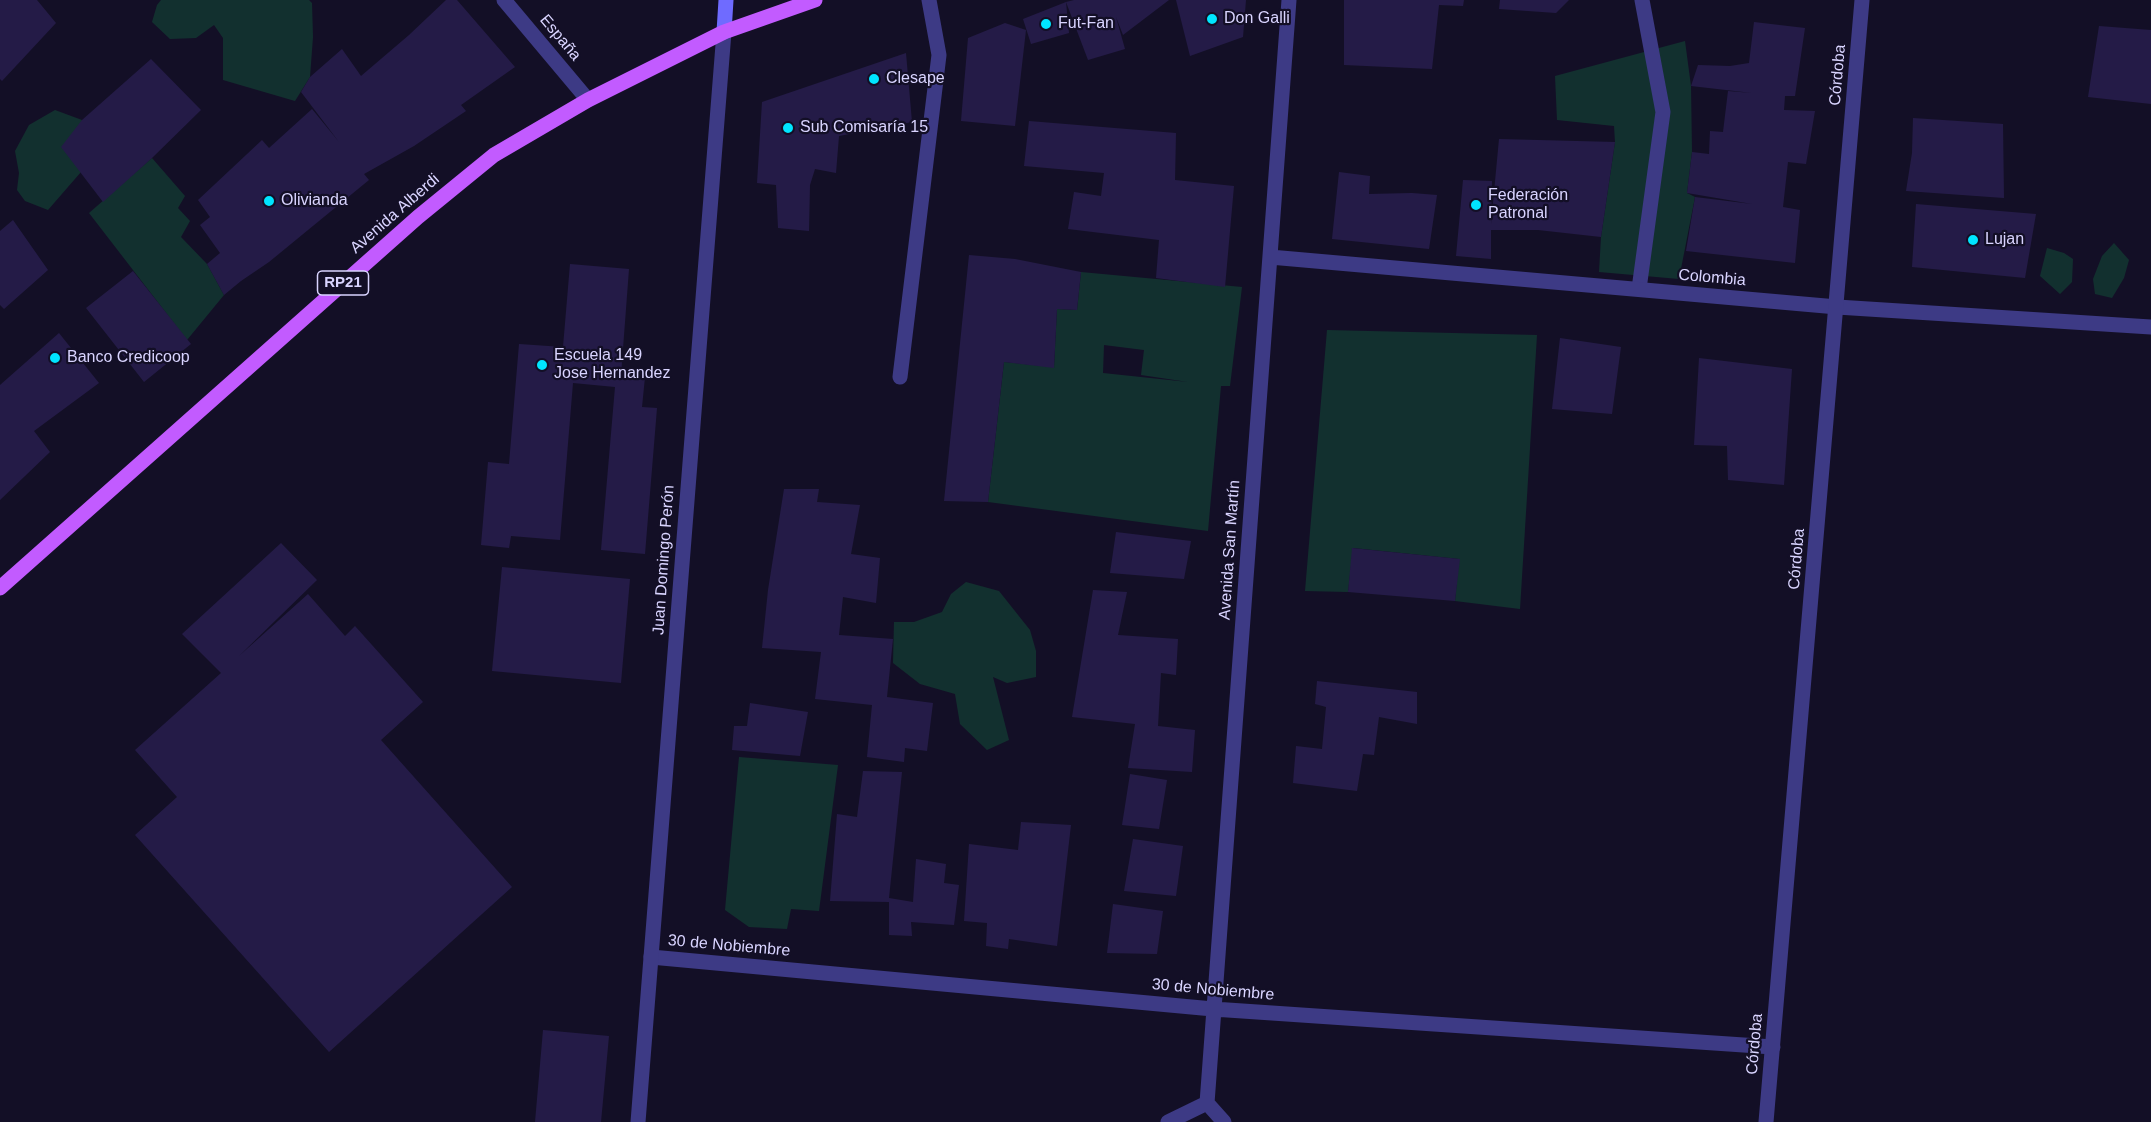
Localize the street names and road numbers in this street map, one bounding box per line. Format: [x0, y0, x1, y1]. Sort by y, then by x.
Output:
street label: España [535, 11, 585, 65]
street label: Córdoba [1826, 44, 1850, 106]
street label: Avenida Alberdi [347, 170, 443, 258]
street label: Colombia [1677, 265, 1747, 291]
road number: RP21 [318, 271, 368, 295]
street label: Avenida San Martín [1216, 479, 1244, 621]
street label: Juan Domingo Perón [649, 484, 679, 636]
street label: Córdoba [1785, 528, 1809, 590]
street label: 30 de Nobiembre [667, 931, 791, 961]
street label: 30 de Nobiembre [1151, 975, 1275, 1005]
street label: Córdoba [1743, 1013, 1767, 1075]

